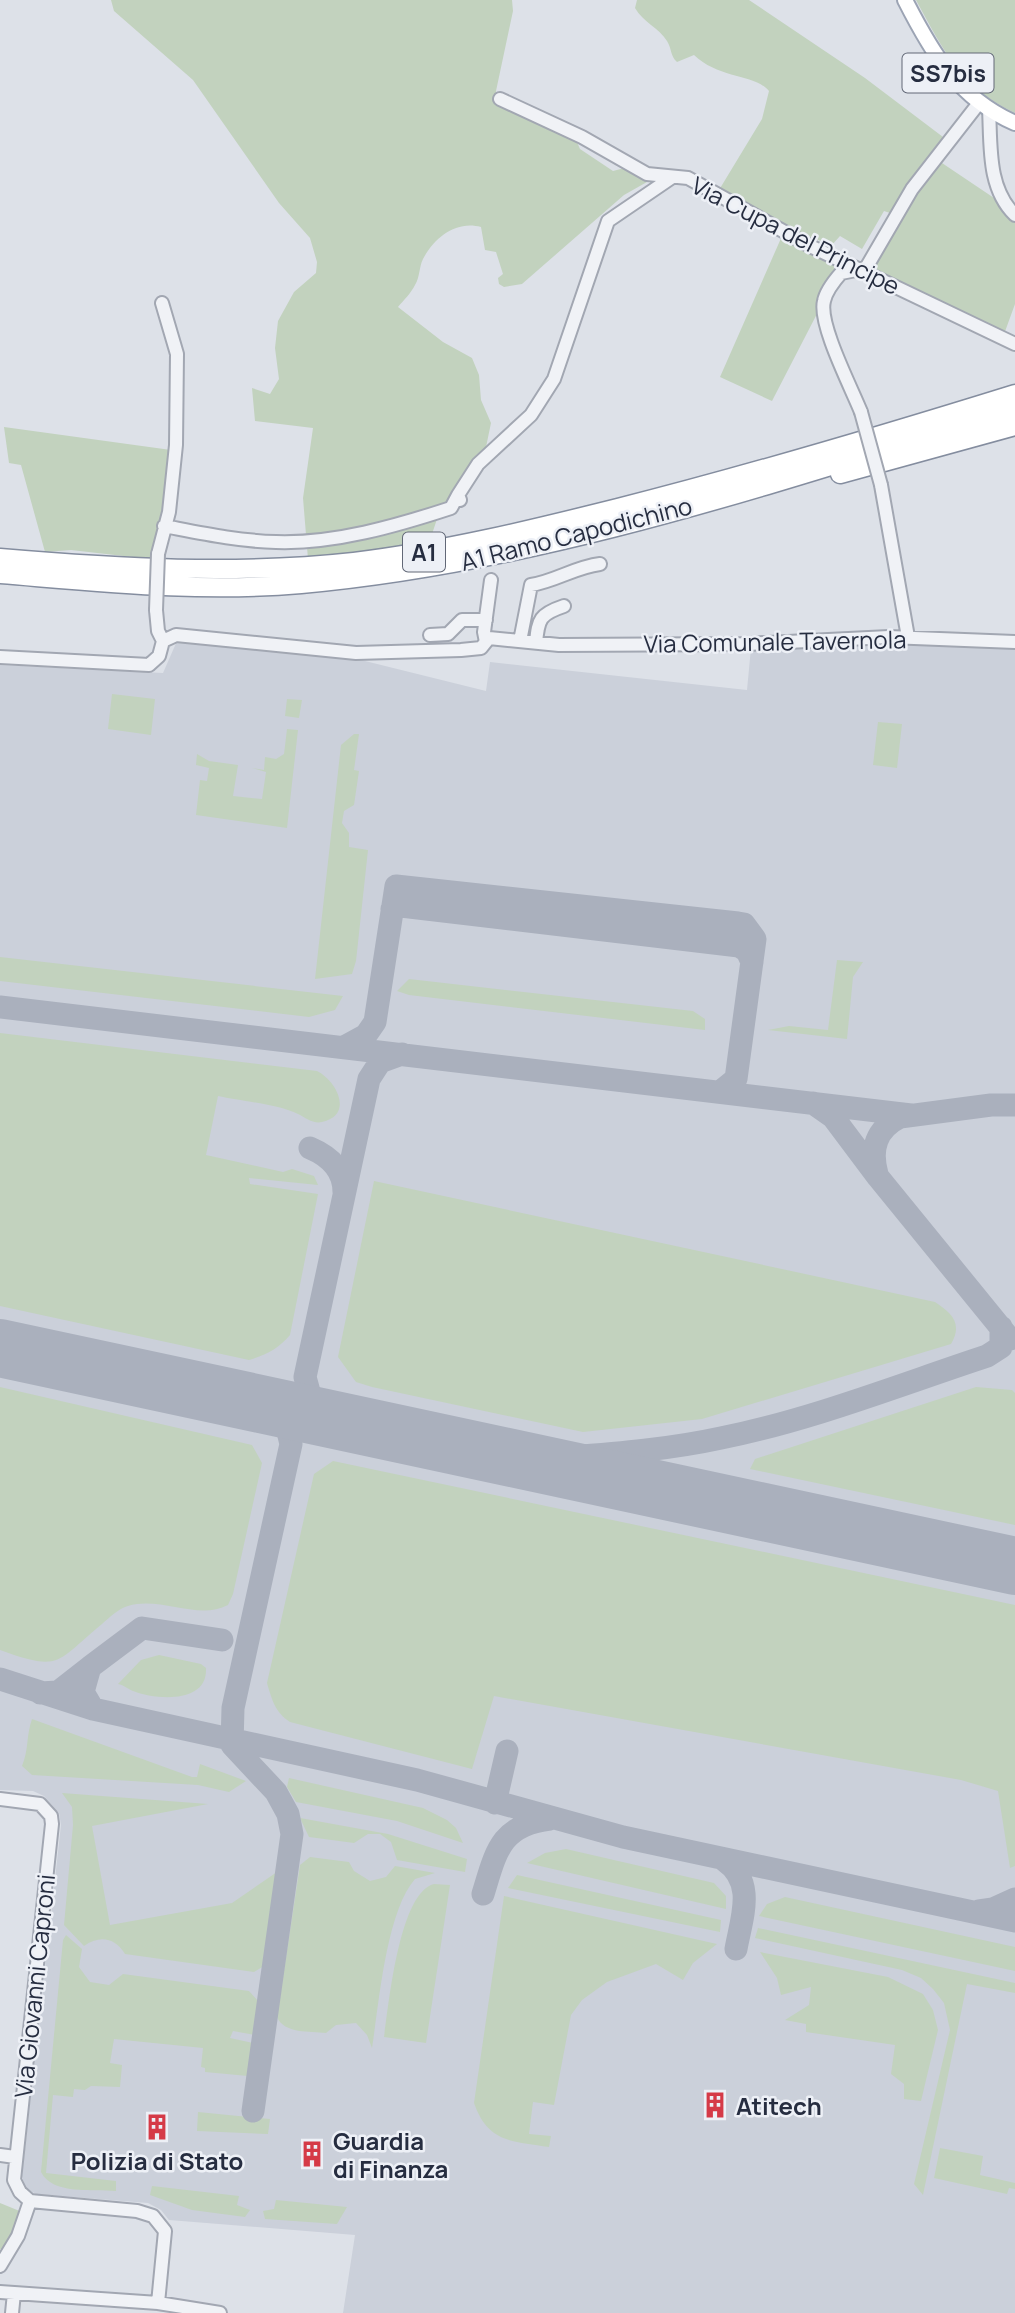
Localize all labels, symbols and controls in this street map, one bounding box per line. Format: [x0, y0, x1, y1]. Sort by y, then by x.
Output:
road number: SS7bis [902, 54, 993, 92]
street label: Via Cupa del Principe [686, 168, 906, 302]
street label: A1 Ramo Capodichino [457, 488, 695, 578]
road number: A1 [403, 532, 445, 572]
street label: Via Comunale Tavernola [643, 622, 907, 660]
street label: Via Giovanni Caproni [6, 1872, 62, 2100]
place label: Atitech [736, 2089, 822, 2122]
building icon: Atitech [700, 2090, 730, 2120]
building icon: Polizia di Stato [142, 2112, 172, 2142]
place label: Guardia di Finanza [333, 2124, 448, 2185]
building icon: Guardia di Finanza [297, 2139, 327, 2169]
place label: Polizia di Stato [71, 2144, 243, 2177]

